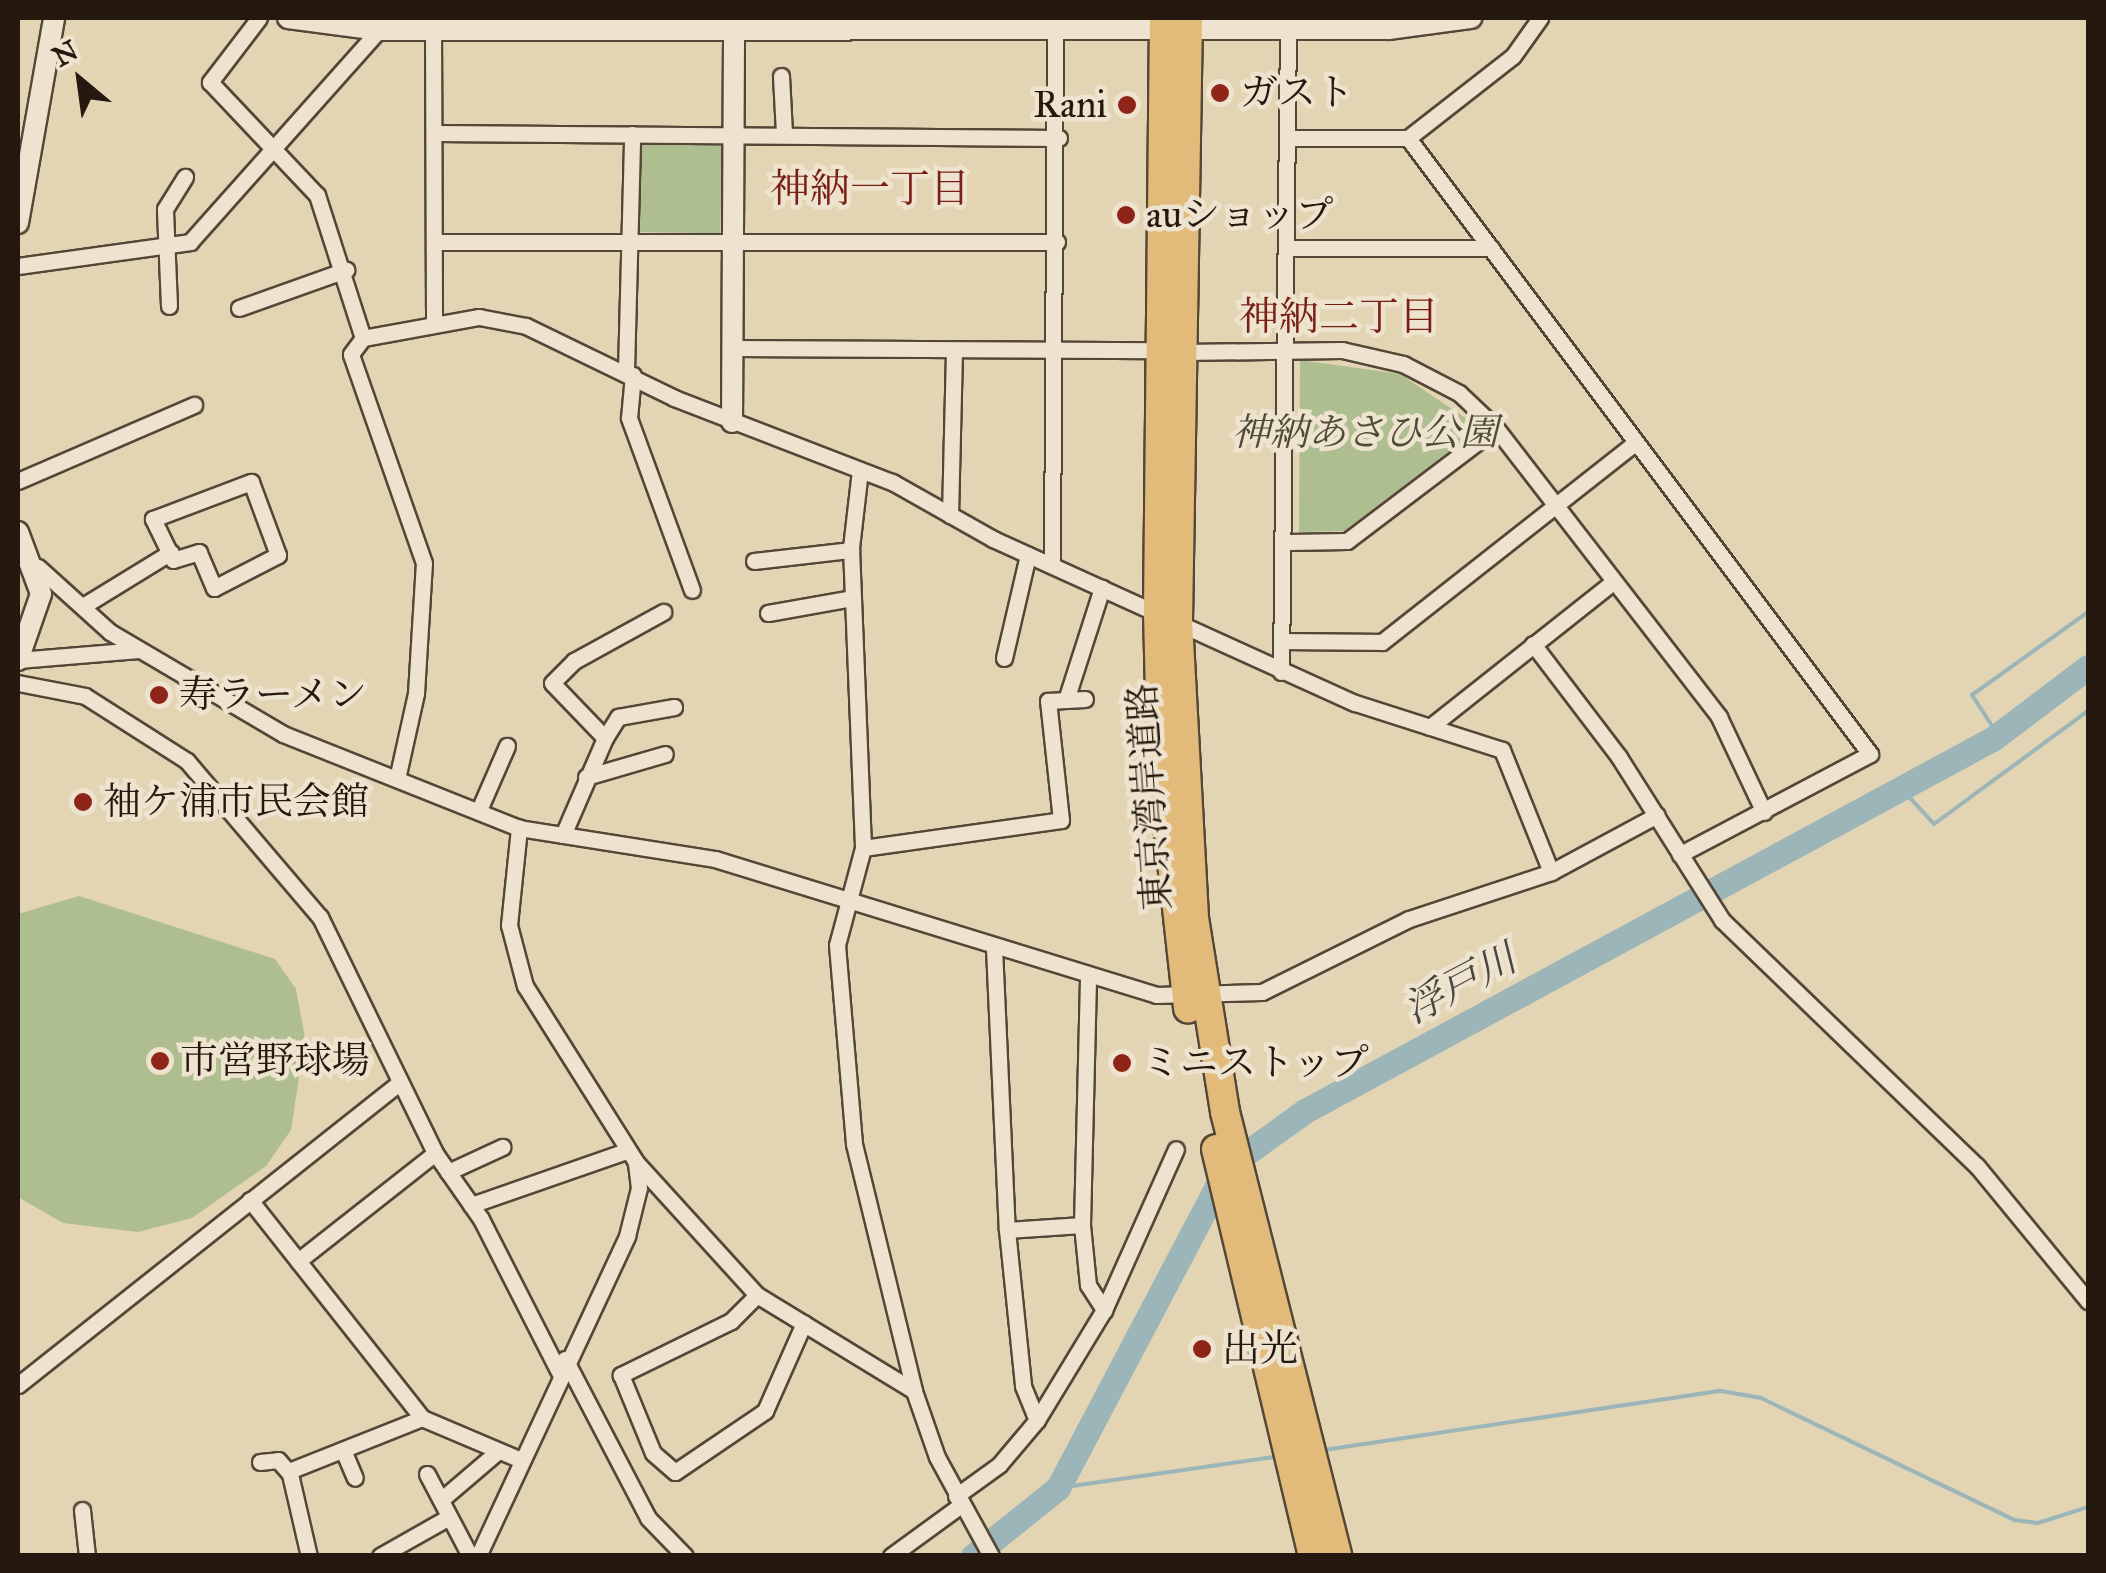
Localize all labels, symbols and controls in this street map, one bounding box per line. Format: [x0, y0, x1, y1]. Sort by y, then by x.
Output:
north arrow [30, 30, 130, 130]
text: N [46, 32, 84, 74]
place label: ガスト [1240, 70, 1354, 116]
place label: Rani [1033, 82, 1107, 128]
marker: ガスト [1209, 82, 1231, 104]
marker: Rani [1116, 94, 1138, 116]
district label: 神納一丁目 [770, 165, 970, 213]
place label: auショップ [1146, 192, 1334, 238]
marker: auショップ [1115, 204, 1137, 226]
district label: 神納二丁目 [1239, 293, 1439, 341]
park label: 神納あさひ公園 [1232, 410, 1498, 456]
place label: 寿ラーメン [179, 672, 369, 718]
street label: 東京湾岸道路 [1119, 682, 1181, 912]
marker: 寿ラーメン [148, 684, 170, 706]
place label: 袖ケ浦市民会館 [103, 779, 369, 825]
marker: 袖ケ浦市民会館 [72, 791, 94, 813]
water label: 浮戸川 [1396, 935, 1524, 1033]
place label: 市営野球場 [180, 1038, 370, 1084]
place label: ミニストップ [1142, 1040, 1370, 1086]
marker: 市営野球場 [149, 1050, 171, 1072]
marker: ミニストップ [1111, 1052, 1133, 1074]
place label: 出光 [1222, 1326, 1298, 1372]
marker: 出光 [1191, 1338, 1213, 1360]

